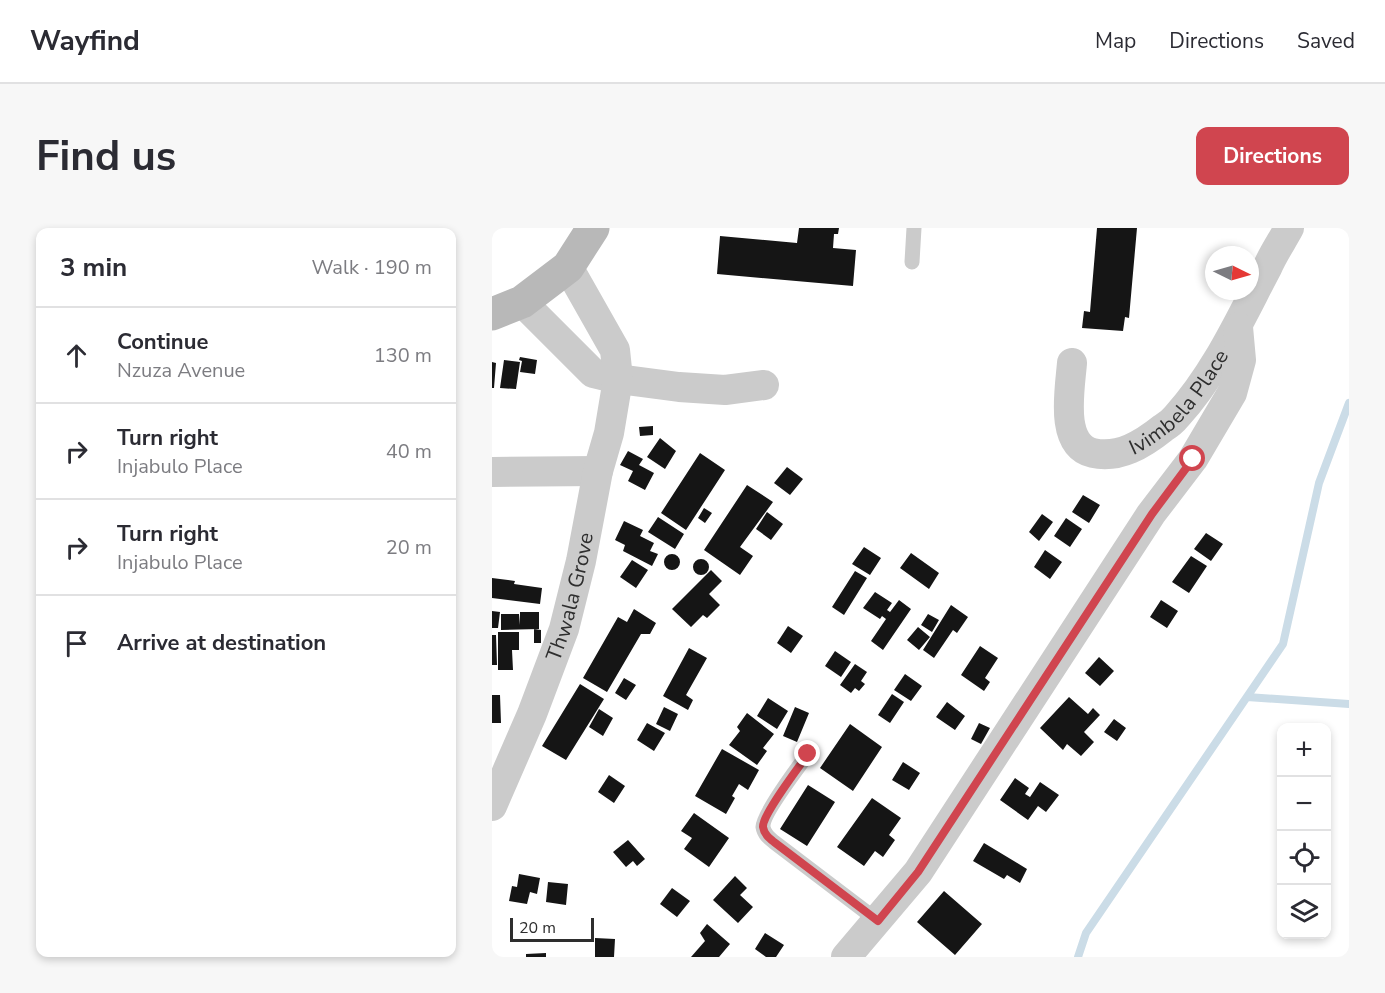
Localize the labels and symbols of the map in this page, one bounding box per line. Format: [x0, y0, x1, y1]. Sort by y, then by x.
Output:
north arrow [1205, 246, 1259, 300]
street label: Ivimbela Place [1124, 344, 1235, 461]
route start [1179, 445, 1205, 471]
street label: Thwala Grove [539, 530, 600, 665]
route end [794, 740, 820, 766]
scale bar [510, 915, 594, 942]

